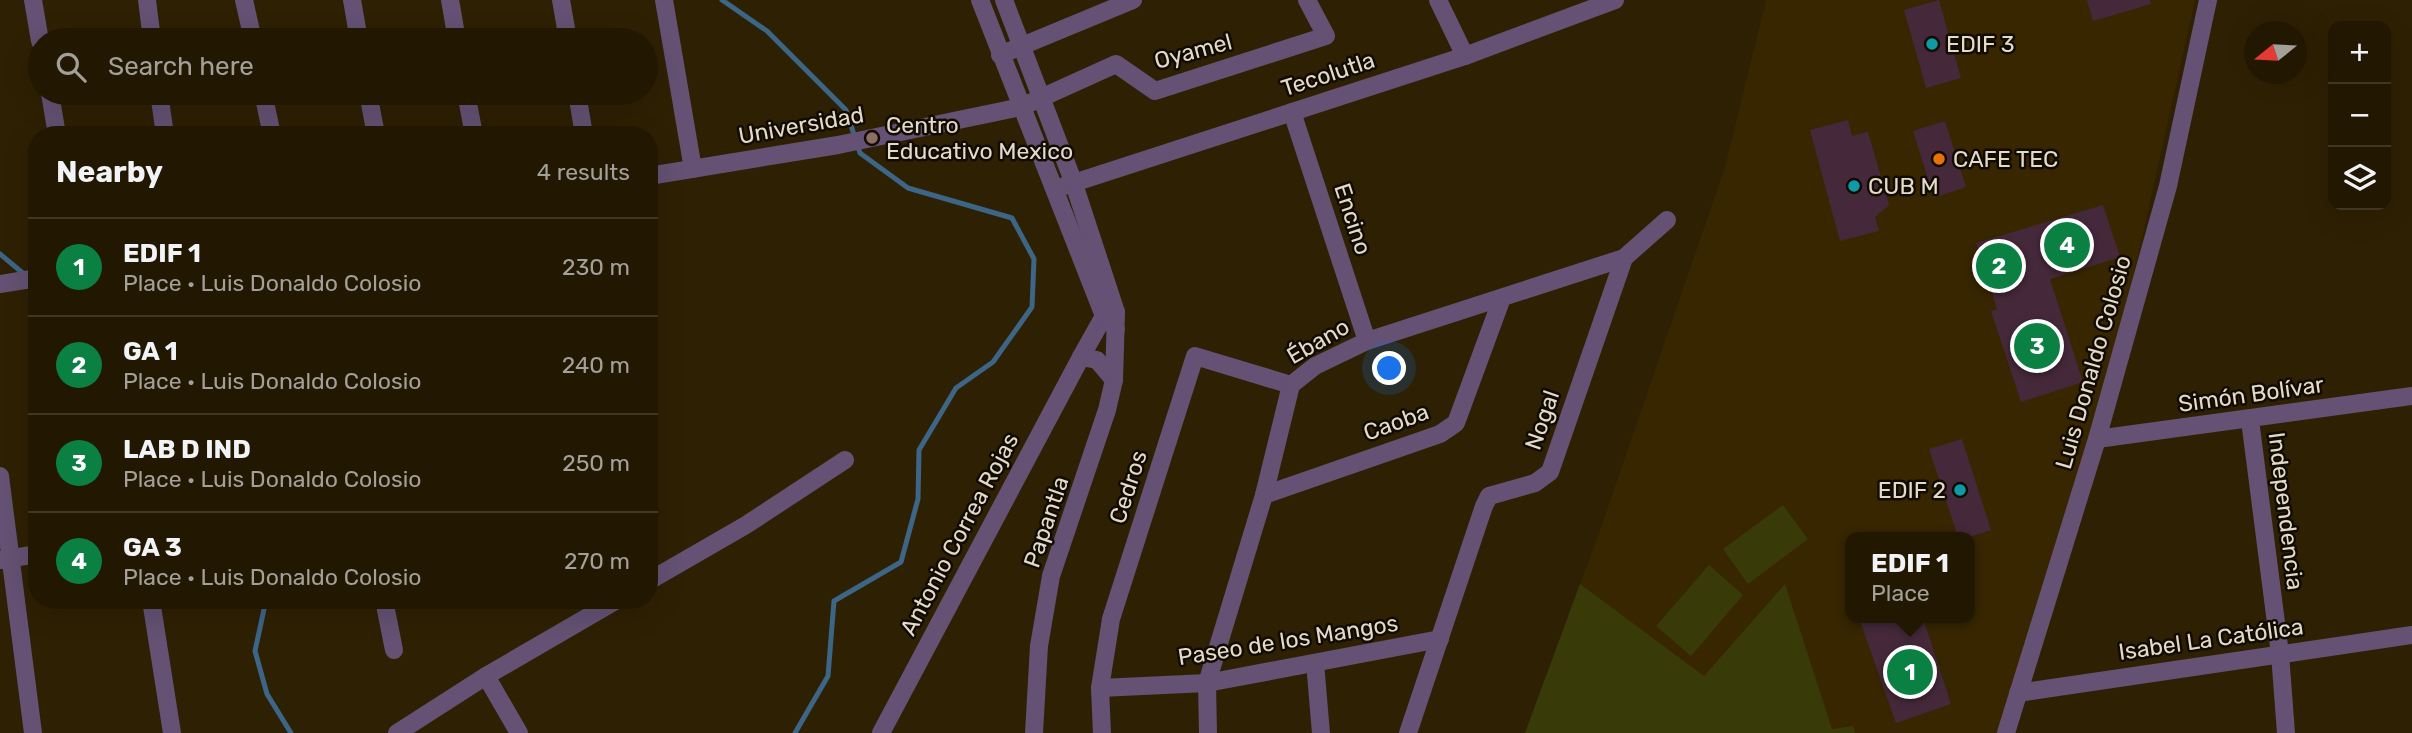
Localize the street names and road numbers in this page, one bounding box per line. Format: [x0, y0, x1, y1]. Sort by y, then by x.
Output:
street label: Oyamel [1151, 27, 1235, 75]
street label: Tecolutla [1278, 46, 1378, 102]
street label: Universidad [736, 100, 866, 150]
street label: Encino [1328, 180, 1378, 258]
street label: Luis Donaldo Colosio [2049, 252, 2137, 472]
street label: Ébano [1282, 312, 1354, 370]
street label: Simón Bolívar [2176, 370, 2326, 418]
street label: Nogal [1519, 387, 1565, 453]
street label: Caoba [1359, 397, 1433, 447]
street label: Antonio Correa Rojas [894, 428, 1024, 640]
street label: Independencia [2262, 430, 2310, 592]
street label: Cedros [1103, 447, 1153, 527]
street label: Papantla [1017, 473, 1075, 571]
street label: Paseo de los Mangos [1176, 609, 1400, 671]
street label: Isabel La Católica [2117, 612, 2305, 666]

